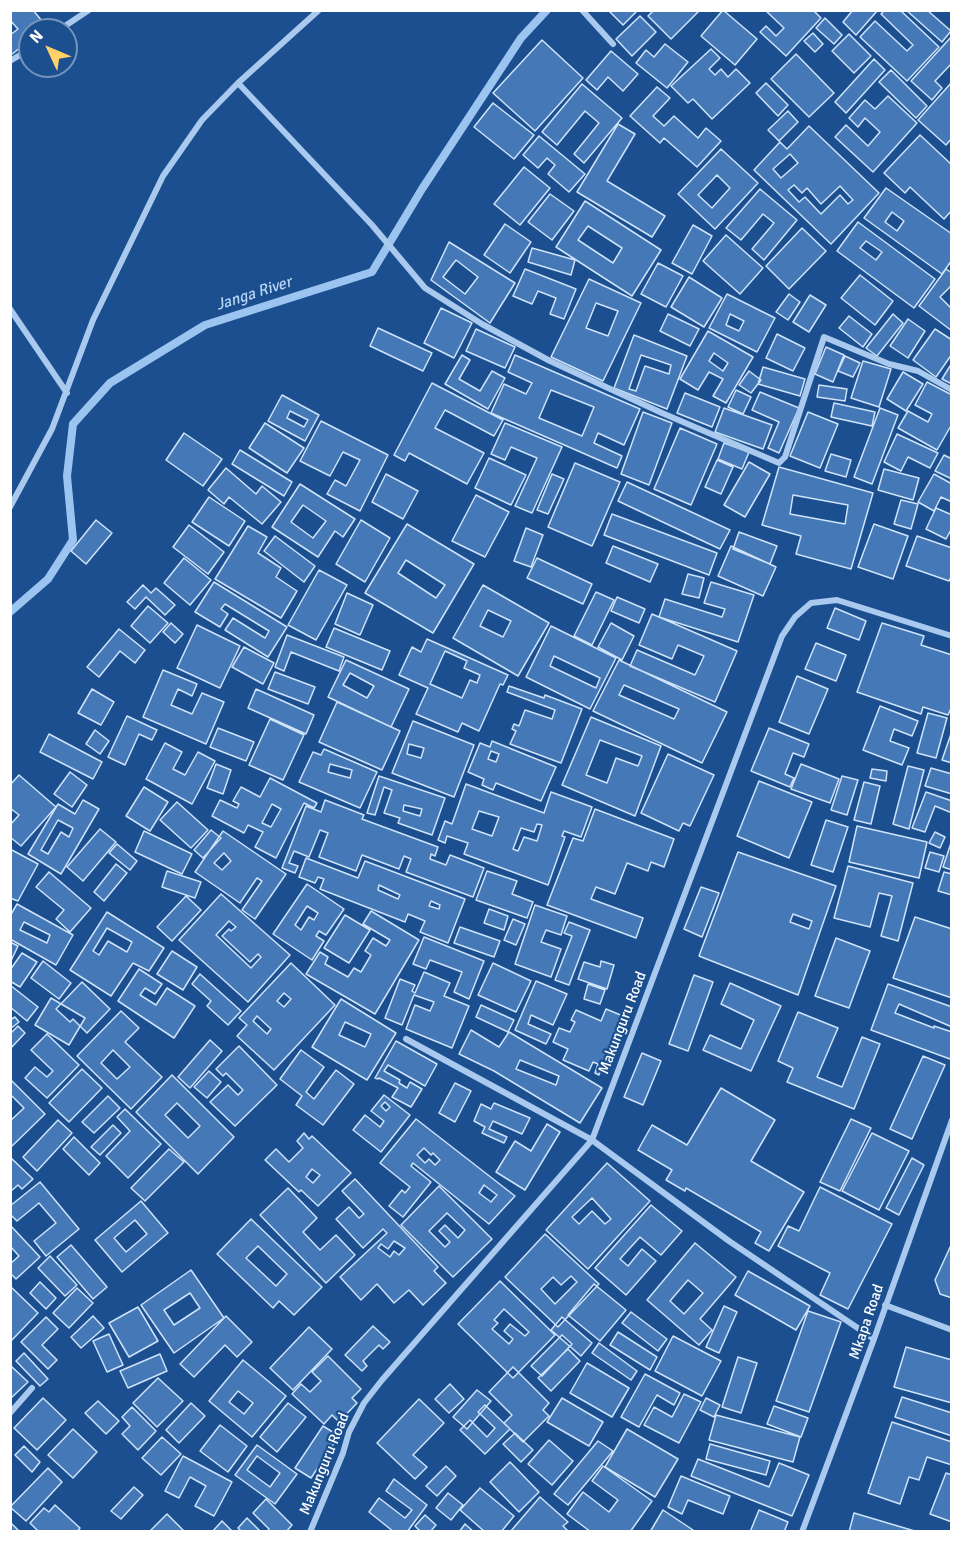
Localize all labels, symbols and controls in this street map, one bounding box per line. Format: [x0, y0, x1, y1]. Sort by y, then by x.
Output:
north arrow [18, 18, 78, 78]
text: N [25, 26, 48, 48]
water label: Janga River [214, 273, 294, 315]
street label: Makunguru Road [595, 969, 651, 1077]
street label: Mkapa Road [846, 1282, 888, 1362]
street label: Makunguru Road [296, 1410, 354, 1518]

